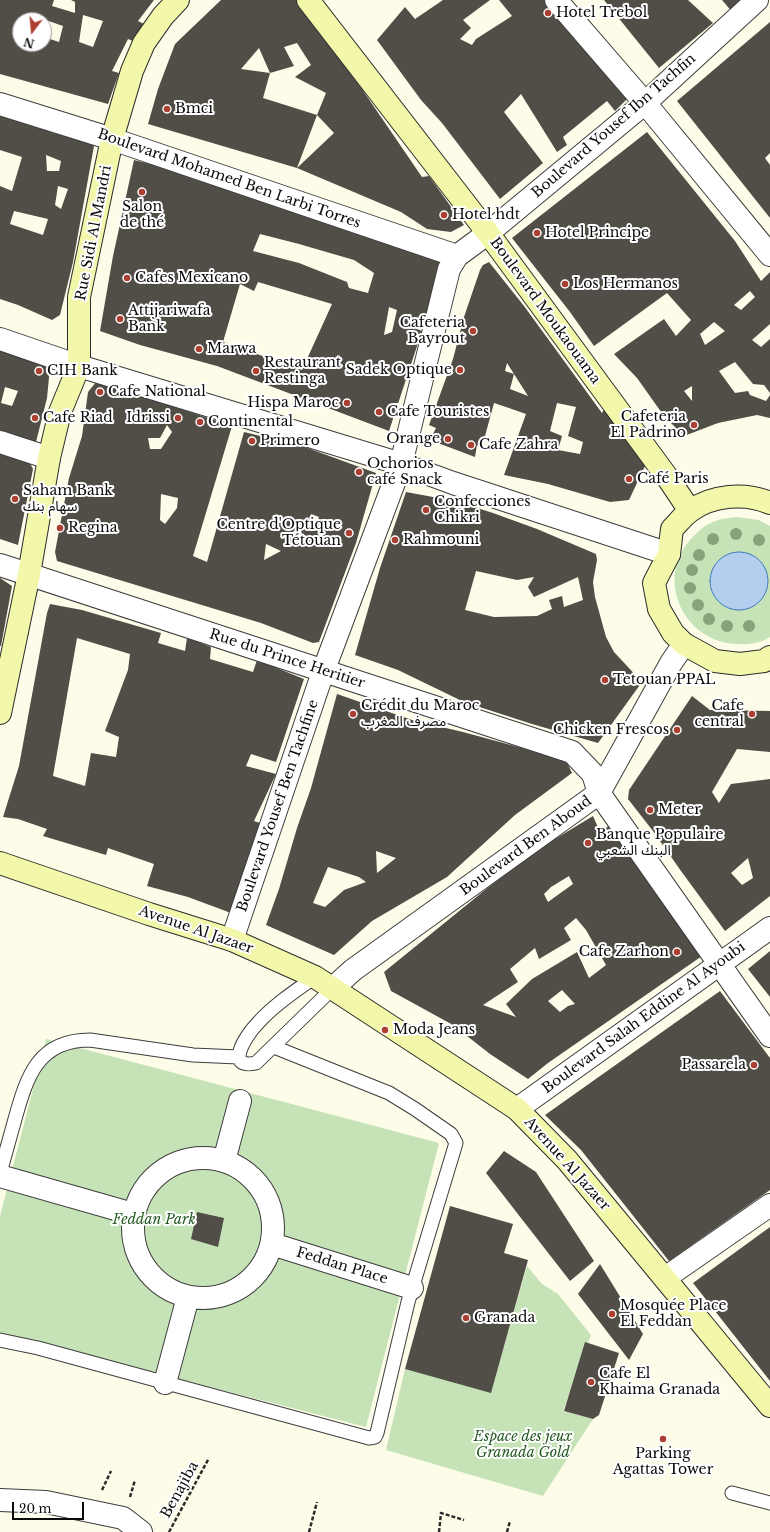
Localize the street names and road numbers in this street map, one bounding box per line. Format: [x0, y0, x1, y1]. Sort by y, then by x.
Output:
street label: Boulevard Yousef Ibn Tachfin [529, 50, 699, 202]
street label: Boulevard Mohamed Ben Larbi Torres [95, 126, 363, 232]
street label: Rue Sidi Al Mandri [73, 164, 115, 302]
street label: Boulevard Moukaouama [486, 235, 604, 387]
street label: Rue du Prince Heritier [207, 626, 367, 692]
street label: Boulevard Yousef Ben Tachfine [234, 698, 322, 914]
street label: Boulevard Ben Aboud [457, 793, 595, 899]
street label: Avenue Al Jazaer [137, 903, 255, 957]
street label: Boulevard Salah Eddine Al Ayoubi [539, 939, 749, 1097]
street label: Avenue Al Jazaer [521, 1114, 613, 1214]
street label: Feddan Place [294, 1244, 390, 1288]
street label: Benajiba [158, 1459, 202, 1521]

